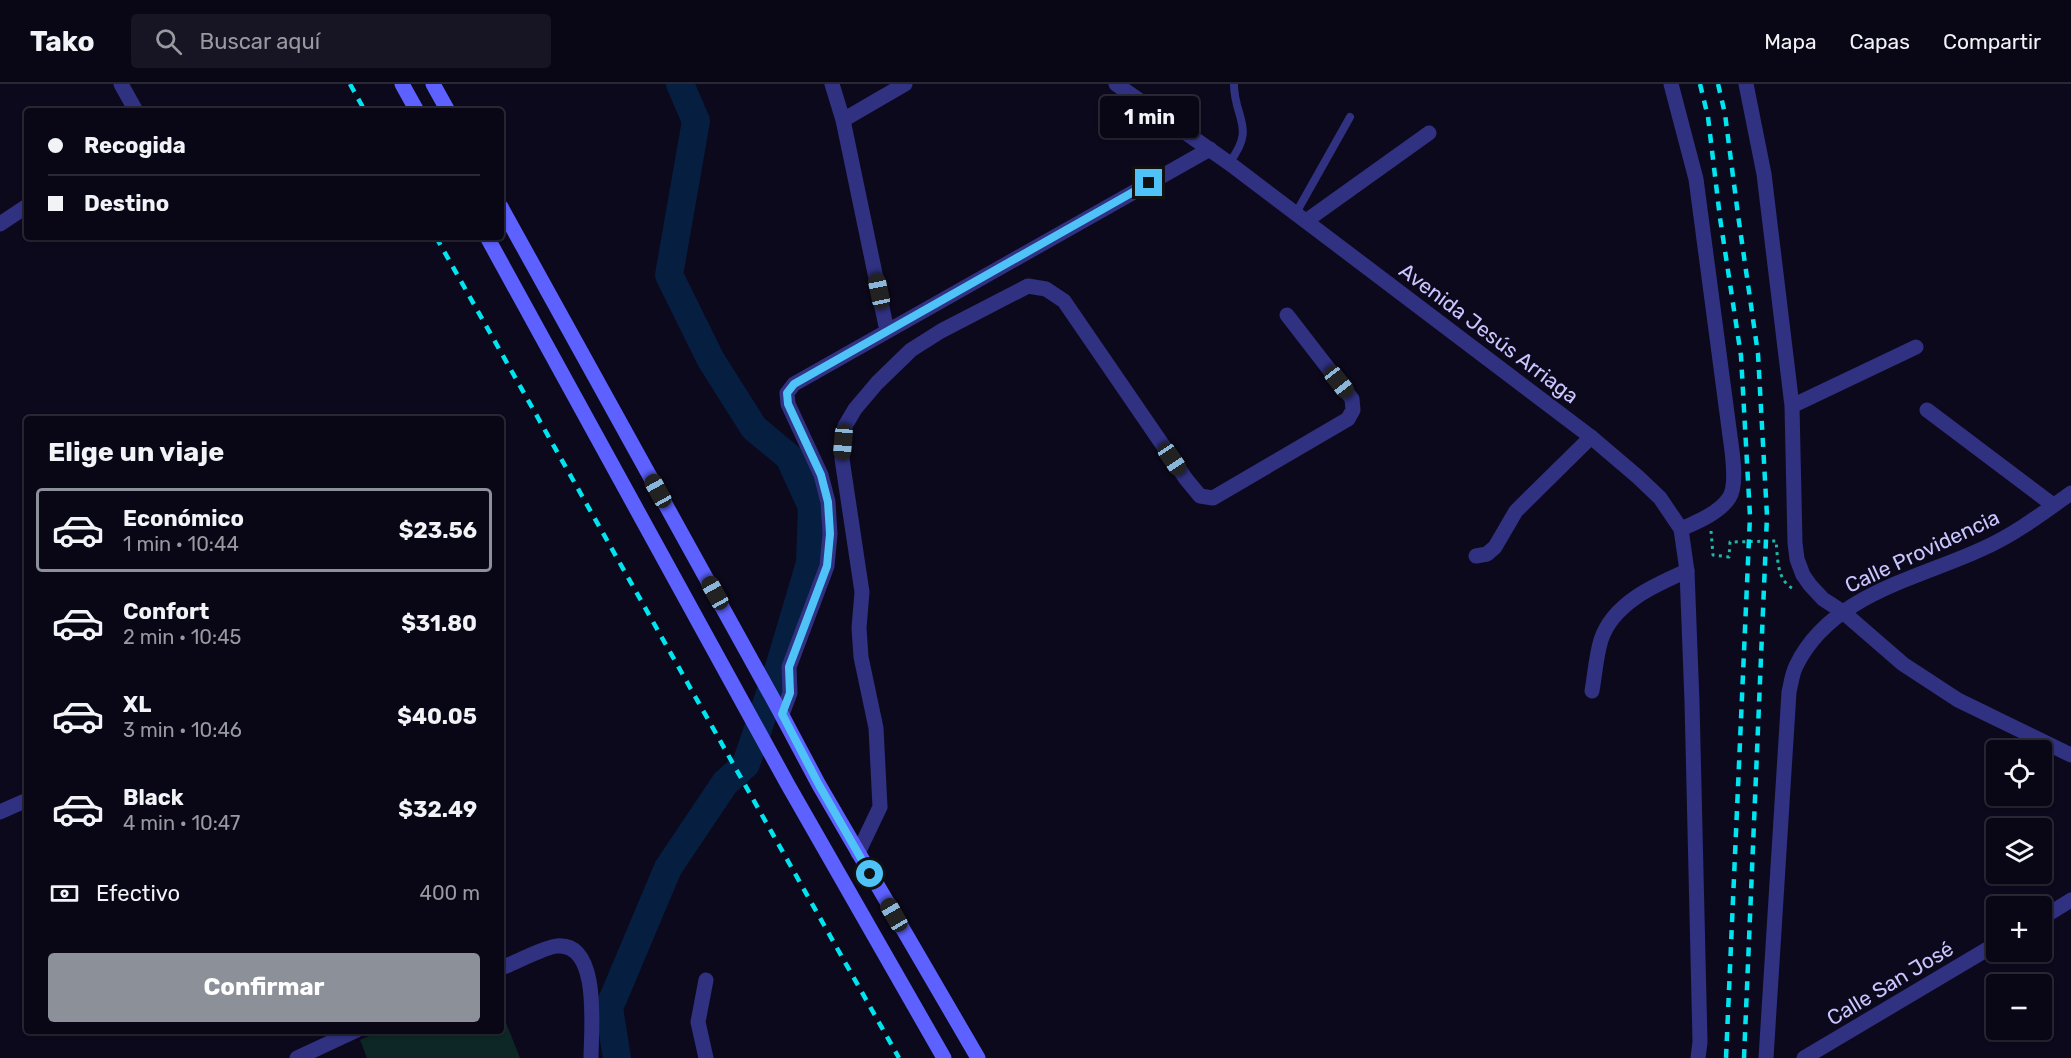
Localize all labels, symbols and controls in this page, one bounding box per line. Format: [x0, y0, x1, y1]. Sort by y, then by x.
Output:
search box [131, 14, 551, 68]
text: Tako [30, 25, 95, 58]
icon: search [152, 25, 185, 58]
text: Buscar aquí [200, 28, 320, 55]
text: Mapa [1764, 29, 1817, 54]
text: Capas [1850, 29, 1910, 54]
text: Compartir [1943, 29, 2041, 54]
callout: 1 min [1100, 96, 1198, 138]
text: 1 min [1124, 105, 1175, 129]
text: Recogida [84, 132, 186, 159]
route end [1135, 169, 1162, 196]
text: Destino [84, 190, 169, 217]
street label: Avenida Jesús Arriaga [1394, 257, 1584, 409]
car [866, 272, 892, 310]
car [1321, 362, 1357, 402]
car [832, 423, 854, 461]
text: Elige un viaje [48, 436, 224, 468]
car [1154, 439, 1190, 479]
car [641, 471, 675, 511]
icon: car [51, 503, 105, 557]
street label: Calle Providencia [1841, 504, 2003, 598]
text: Económico [123, 505, 244, 532]
text: $23.56 [399, 517, 477, 544]
text: 1 min · 10:44 [123, 532, 239, 556]
car [698, 573, 732, 613]
icon: car [51, 596, 105, 650]
text: Confort [123, 598, 209, 625]
text: $31.80 [401, 610, 477, 637]
text: 2 min · 10:45 [123, 625, 241, 649]
icon: car [51, 689, 105, 743]
text: XL [123, 691, 151, 718]
text: $40.05 [397, 703, 477, 730]
text: 3 min · 10:46 [123, 718, 242, 742]
map controls [1986, 740, 2052, 1040]
button: locate [1986, 740, 2052, 806]
icon: car [51, 782, 105, 836]
text: Black [123, 784, 184, 811]
text: $32.49 [398, 796, 477, 823]
text: 4 min · 10:47 [123, 811, 240, 835]
button: layers [1986, 818, 2052, 884]
route start [856, 860, 883, 887]
icon: cash [48, 877, 81, 910]
text: Efectivo [96, 880, 180, 907]
text: 400 m [420, 881, 480, 905]
car [877, 895, 911, 935]
button: + [1986, 896, 2052, 962]
street label: Calle San José [1822, 935, 1958, 1031]
button: Confirmar [48, 953, 480, 1022]
button: − [1986, 974, 2052, 1040]

